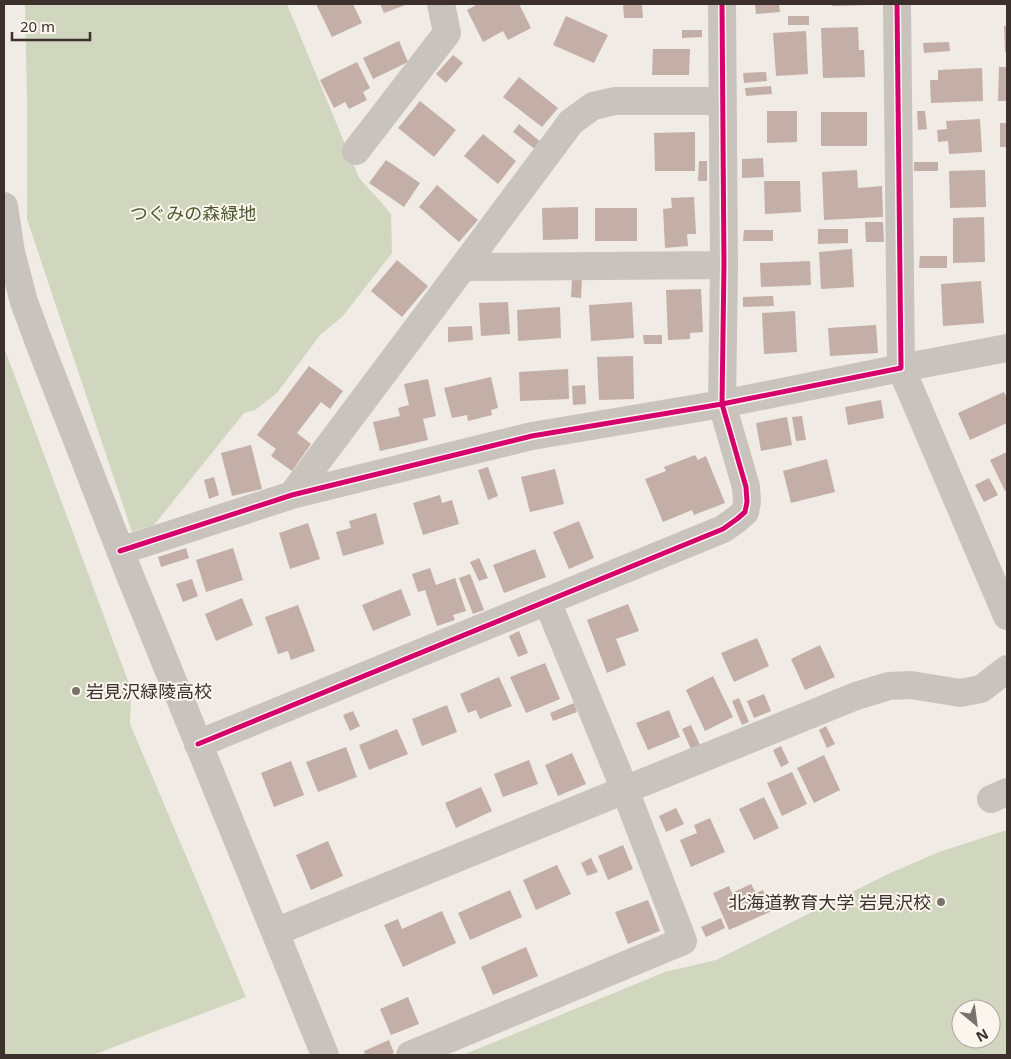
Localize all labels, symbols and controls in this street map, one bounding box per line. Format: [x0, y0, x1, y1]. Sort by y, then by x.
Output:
scale bar [12, 10, 90, 42]
text: 20 m [20, 16, 55, 36]
park label: つぐみの森緑地 [130, 201, 256, 225]
place label: 岩見沢緑陵高校 [86, 679, 212, 703]
marker: 岩見沢緑陵高校 [70, 685, 82, 697]
place label: 北海道教育大学 岩見沢校 [728, 890, 931, 914]
marker: 北海道教育大学 岩見沢校 [935, 896, 947, 908]
north arrow [951, 999, 1001, 1049]
text: N [973, 1025, 992, 1047]

